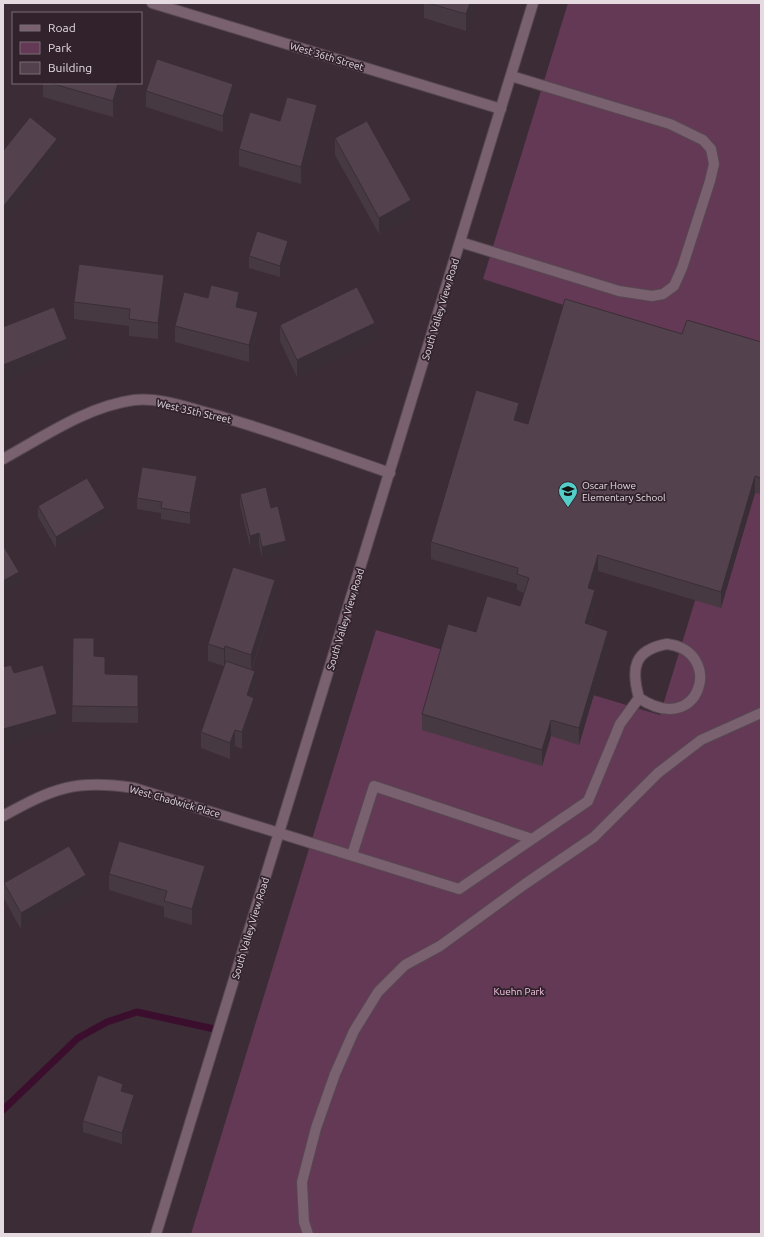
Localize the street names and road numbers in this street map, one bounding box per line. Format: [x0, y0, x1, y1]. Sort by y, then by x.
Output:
street label: West 36th Street [289, 40, 365, 73]
street label: South Valley View Road [420, 257, 461, 361]
street label: West 35th Street [155, 398, 232, 425]
street label: South Valley View Road [325, 567, 366, 671]
street label: West Chadwick Place [128, 783, 222, 820]
street label: South Valley View Road [230, 876, 271, 980]

